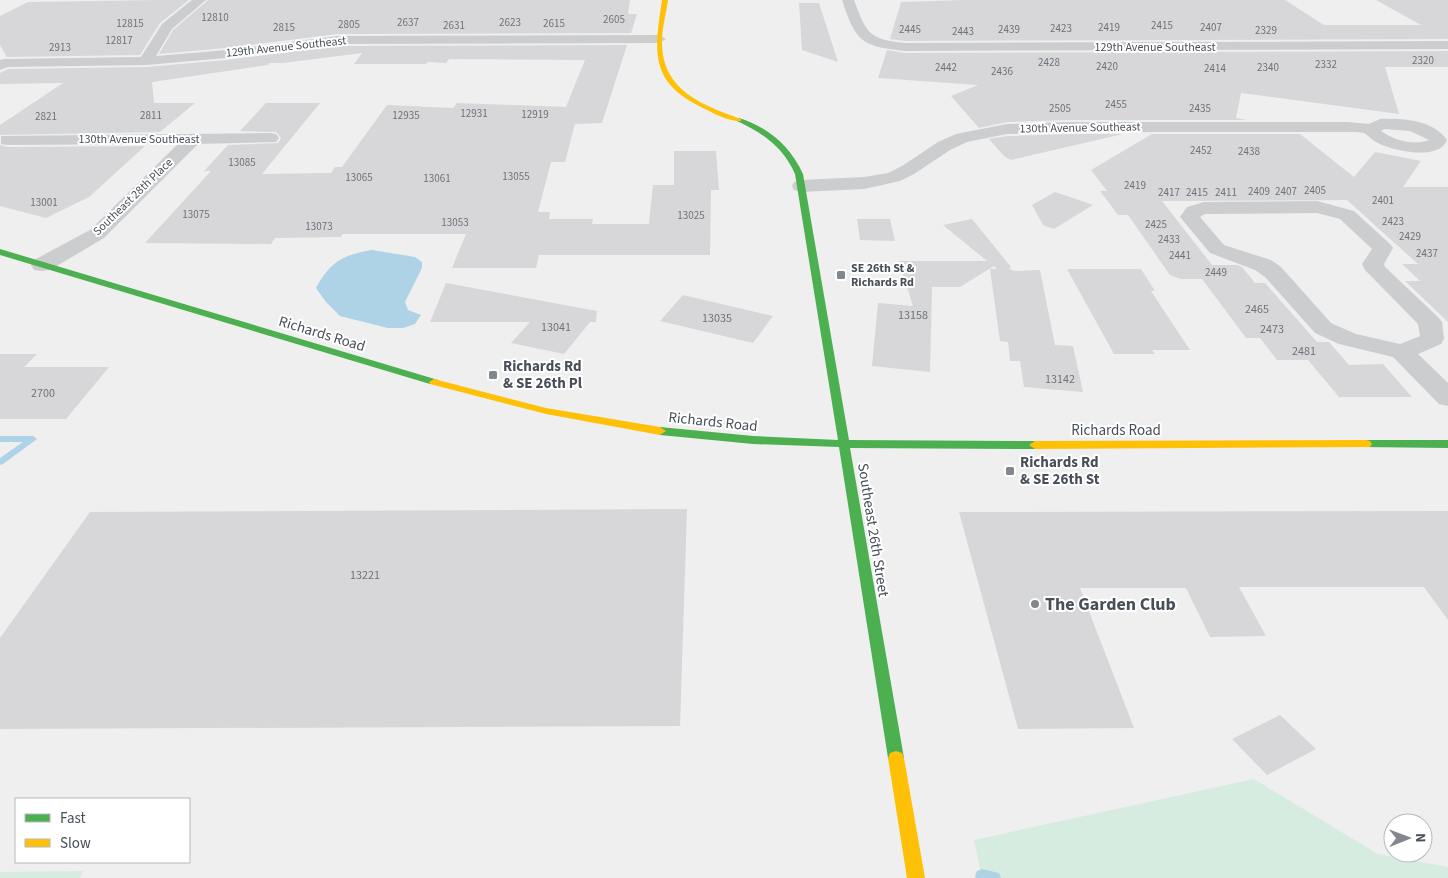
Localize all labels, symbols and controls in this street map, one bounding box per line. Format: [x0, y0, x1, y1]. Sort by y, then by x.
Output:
house number: 12810 [201, 10, 229, 25]
house number: 2605 [603, 12, 625, 27]
house number: 2637 [397, 15, 419, 30]
house number: 2623 [499, 15, 521, 30]
house number: 12815 [116, 16, 144, 31]
house number: 2615 [543, 16, 565, 31]
house number: 2805 [338, 17, 360, 32]
house number: 2631 [443, 18, 465, 33]
house number: 2415 [1151, 18, 1173, 33]
house number: 2815 [273, 20, 295, 35]
house number: 2419 [1098, 20, 1120, 35]
house number: 2407 [1200, 20, 1222, 35]
house number: 2423 [1050, 21, 1072, 36]
house number: 2445 [899, 22, 921, 37]
house number: 2439 [998, 22, 1020, 37]
house number: 2329 [1255, 23, 1277, 38]
house number: 2443 [952, 24, 974, 39]
street label: 129th Avenue Southeast [225, 32, 347, 62]
house number: 12817 [105, 33, 133, 48]
street label: 129th Avenue Southeast [1095, 39, 1215, 56]
house number: 2913 [49, 40, 71, 55]
house number: 2320 [1412, 53, 1434, 68]
house number: 2428 [1038, 55, 1060, 70]
house number: 2332 [1315, 57, 1337, 72]
house number: 2420 [1096, 59, 1118, 74]
house number: 2442 [935, 60, 957, 75]
house number: 2340 [1257, 60, 1279, 75]
house number: 2414 [1204, 61, 1226, 76]
house number: 2436 [991, 64, 1013, 79]
house number: 2455 [1105, 97, 1127, 112]
house number: 2505 [1049, 101, 1071, 116]
house number: 2435 [1189, 101, 1211, 116]
house number: 12931 [460, 106, 488, 121]
house number: 12919 [521, 107, 549, 122]
house number: 2811 [140, 108, 162, 123]
house number: 12935 [392, 108, 420, 123]
house number: 2821 [35, 109, 57, 124]
street label: 130th Avenue Southeast [1019, 118, 1141, 138]
street label: 130th Avenue Southeast [79, 131, 199, 148]
house number: 2452 [1190, 143, 1212, 158]
house number: 2438 [1238, 144, 1260, 159]
street label: Southeast 28th Place [89, 154, 177, 240]
house number: 13085 [228, 155, 256, 170]
house number: 13055 [502, 169, 530, 184]
house number: 13065 [345, 170, 373, 185]
house number: 13061 [423, 171, 451, 186]
house number: 2419 [1124, 178, 1146, 193]
house number: 2405 [1304, 183, 1326, 198]
house number: 2409 [1248, 184, 1270, 199]
house number: 2407 [1275, 184, 1297, 199]
house number: 2417 [1158, 185, 1180, 200]
house number: 2415 [1186, 185, 1208, 200]
house number: 2411 [1215, 185, 1237, 200]
house number: 2401 [1372, 193, 1394, 208]
house number: 13001 [30, 195, 58, 210]
house number: 13075 [182, 207, 210, 222]
house number: 13025 [677, 208, 705, 223]
house number: 2423 [1382, 214, 1404, 229]
house number: 13053 [441, 215, 469, 230]
house number: 2425 [1145, 217, 1167, 232]
house number: 13073 [305, 219, 333, 234]
house number: 2429 [1399, 229, 1421, 244]
house number: 2433 [1158, 232, 1180, 247]
house number: 2437 [1416, 246, 1438, 261]
house number: 2441 [1169, 248, 1191, 263]
place label: SE 26th St & Richards Rd [851, 260, 915, 291]
house number: 2449 [1205, 265, 1227, 280]
marker: SE 26th St & Richards Rd [835, 269, 847, 281]
house number: 2465 [1245, 301, 1269, 318]
house number: 13158 [898, 307, 928, 324]
house number: 13035 [702, 310, 732, 327]
street label: Richards Road [276, 311, 368, 357]
house number: 13041 [541, 319, 571, 336]
house number: 2473 [1260, 321, 1284, 338]
house number: 2481 [1292, 343, 1316, 360]
place label: Richards Rd & SE 26th Pl [503, 356, 583, 394]
marker: Richards Rd & SE 26th Pl [487, 369, 499, 381]
house number: 13142 [1045, 371, 1075, 388]
house number: 2700 [31, 385, 55, 402]
street label: Richards Road [667, 407, 759, 437]
street label: Richards Road [1071, 420, 1161, 441]
place label: Richards Rd & SE 26th St [1020, 452, 1100, 490]
street label: Southeast 26th Street [852, 462, 894, 598]
marker: Richards Rd & SE 26th St [1004, 465, 1016, 477]
house number: 13221 [350, 567, 380, 584]
place label: The Garden Club [1045, 592, 1176, 617]
marker: The Garden Club [1029, 598, 1041, 610]
legend [15, 798, 190, 863]
text: Fast [60, 808, 86, 829]
north arrow [1383, 813, 1433, 863]
text: Slow [60, 833, 91, 854]
text: N [1410, 833, 1430, 843]

